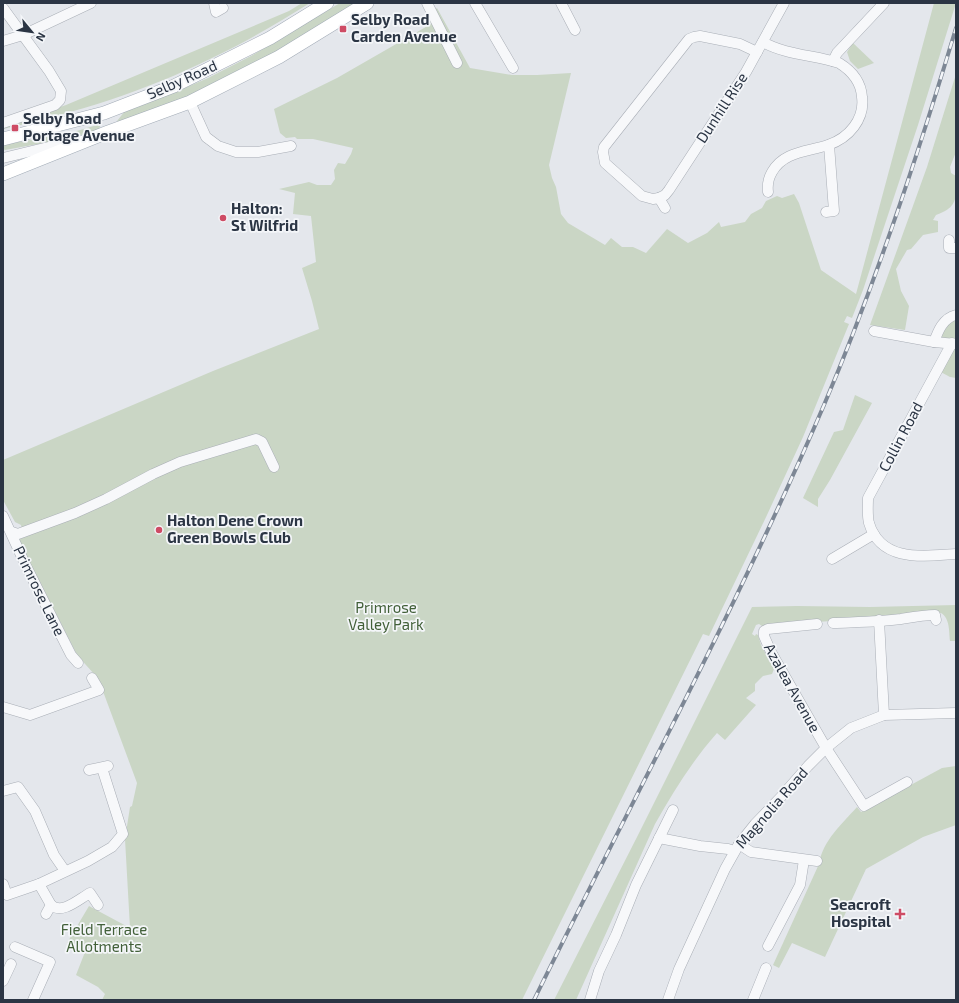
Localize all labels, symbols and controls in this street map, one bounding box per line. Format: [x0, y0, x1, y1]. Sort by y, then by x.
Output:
place label: Selby Road Carden Avenue [351, 10, 457, 45]
north arrow [12, 12, 52, 52]
marker: Selby Road Carden Avenue [338, 24, 348, 34]
text: N [34, 30, 49, 44]
street label: Selby Road [144, 56, 219, 103]
street label: Dunhill Rise [692, 69, 751, 146]
place label: Selby Road Portage Avenue [23, 109, 135, 144]
marker: Selby Road Portage Avenue [10, 123, 20, 133]
place label: Halton: St Wilfrid [231, 199, 298, 234]
marker: Halton: St Wilfrid [218, 213, 228, 223]
street label: Collin Road [874, 399, 926, 474]
place label: Halton Dene Crown Green Bowls Club [167, 511, 303, 546]
marker: Halton Dene Crown Green Bowls Club [154, 525, 164, 535]
street label: Primrose Lane [10, 543, 69, 638]
park label: Primrose Valley Park [348, 598, 424, 633]
street label: Azalea Avenue [761, 640, 825, 735]
street label: Magnolia Road [731, 763, 811, 851]
place label: Seacroft Hospital [830, 895, 891, 930]
marker: Seacroft Hospital [894, 908, 906, 920]
park label: Field Terrace Allotments [61, 920, 147, 955]

